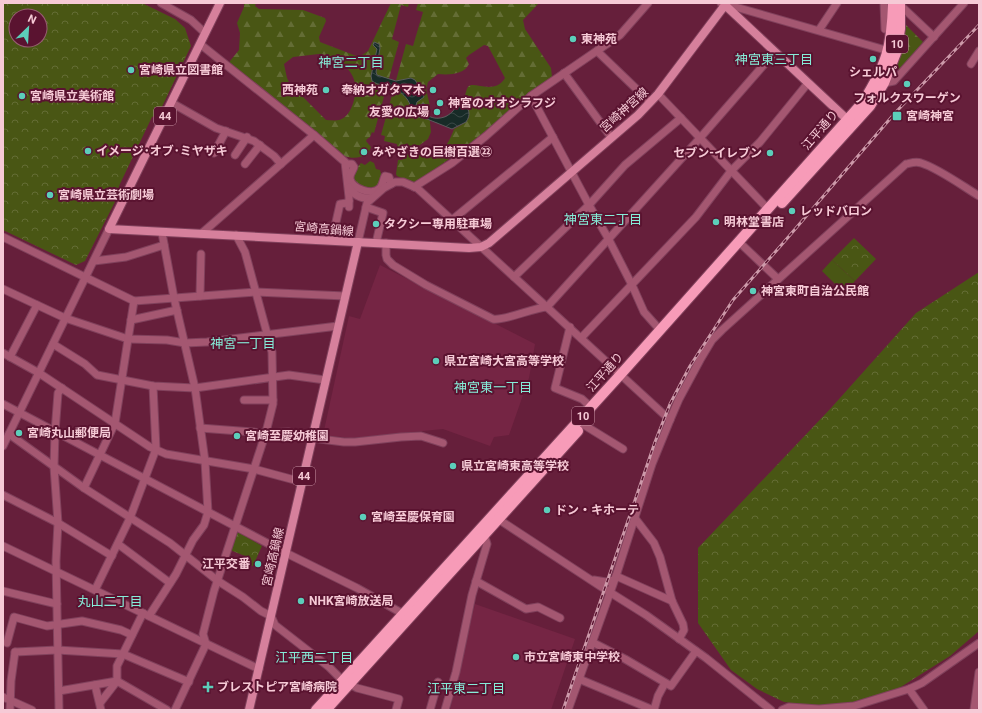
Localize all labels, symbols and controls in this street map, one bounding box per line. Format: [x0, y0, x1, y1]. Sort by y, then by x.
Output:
north arrow [8, 8, 48, 48]
text: N [26, 12, 38, 27]
place label: 東神苑 [581, 32, 617, 46]
marker: 東神苑 [568, 34, 578, 44]
road number: 10 [886, 35, 908, 53]
district label: 神宮東三丁目 [735, 52, 813, 67]
marker: シェルパ [868, 54, 878, 64]
district label: 神宮二丁目 [318, 55, 384, 70]
place label: 宮崎県立図書館 [139, 63, 223, 77]
marker: 宮崎県立図書館 [126, 65, 136, 75]
place label: シェルパ [849, 65, 897, 79]
marker: フォルクスワーゲン [902, 79, 912, 89]
place label: 西神苑 [282, 83, 318, 97]
place label: 奉納オガタマ木 [341, 83, 425, 97]
marker: 西神苑 [321, 85, 331, 95]
marker: 奉納オガタマ木 [428, 85, 438, 95]
street label: 宮崎神宮線 [597, 85, 651, 135]
place label: 宮崎県立美術館 [30, 89, 114, 103]
marker: 宮崎県立美術館 [17, 91, 27, 101]
place label: フォルクスワーゲン [853, 91, 961, 105]
place label: 神宮のオオシラフジ [448, 96, 556, 110]
marker: 神宮のオオシラフジ [435, 98, 445, 108]
place label: 友愛の広場 [369, 105, 429, 119]
road number: 44 [154, 107, 176, 125]
marker: 友愛の広場 [432, 107, 442, 117]
street label: 江平通り [799, 107, 841, 153]
place label: 宮崎神宮 [906, 109, 954, 123]
marker: 宮崎神宮 [891, 110, 903, 122]
place label: イメージ･オブ･ミヤザキ [96, 144, 228, 158]
place label: みやざきの巨樹百選㉒ [372, 145, 492, 159]
marker: イメージ･オブ･ミヤザキ [83, 146, 93, 156]
place label: セブン-イレブン [673, 146, 762, 160]
marker: みやざきの巨樹百選㉒ [359, 147, 369, 157]
marker: セブン-イレブン [765, 148, 775, 158]
place label: 宮崎県立芸術劇場 [58, 188, 154, 202]
marker: 宮崎県立芸術劇場 [45, 190, 55, 200]
place label: レッドバロン [800, 204, 872, 218]
marker: レッドバロン [787, 206, 797, 216]
district label: 神宮東二丁目 [564, 212, 642, 227]
place label: 明林堂書店 [724, 215, 784, 229]
place label: タクシー専用駐車場 [384, 217, 492, 231]
marker: 明林堂書店 [711, 217, 721, 227]
street label: 宮崎高鍋線 [293, 219, 355, 239]
marker: タクシー専用駐車場 [371, 219, 381, 229]
place label: 神宮東町自治公民館 [761, 284, 869, 298]
marker: 神宮東町自治公民館 [748, 286, 758, 296]
district label: 神宮一丁目 [210, 336, 276, 351]
street label: 江平通り [584, 349, 626, 395]
place label: 県立宮崎大宮高等学校 [444, 354, 564, 368]
marker: 県立宮崎大宮高等学校 [431, 356, 441, 366]
district label: 神宮東一丁目 [454, 380, 532, 395]
road number: 10 [572, 407, 594, 425]
place label: 宮崎丸山郵便局 [27, 426, 111, 440]
marker: 宮崎丸山郵便局 [14, 428, 24, 438]
place label: 宮崎至慶幼稚園 [245, 429, 329, 443]
marker: 宮崎至慶幼稚園 [232, 431, 242, 441]
place label: 県立宮崎東高等学校 [461, 459, 569, 473]
marker: 県立宮崎東高等学校 [448, 461, 458, 471]
road number: 44 [293, 467, 315, 485]
place label: ドン・キホーテ [555, 503, 639, 517]
marker: ドン・キホーテ [542, 505, 552, 515]
place label: 宮崎至慶保育園 [371, 510, 455, 524]
marker: 宮崎至慶保育園 [358, 512, 368, 522]
street label: 宮崎高鍋線 [259, 526, 287, 588]
place label: 江平交番 [202, 557, 251, 571]
marker: 江平交番 [253, 559, 263, 569]
district label: 丸山二丁目 [77, 594, 143, 609]
place label: NHK宮崎放送局 [309, 594, 394, 608]
marker: NHK宮崎放送局 [296, 596, 306, 606]
district label: 江平西二丁目 [275, 650, 353, 665]
place label: 市立宮崎東中学校 [524, 650, 620, 664]
marker: 市立宮崎東中学校 [511, 652, 521, 662]
place label: ブレストピア宮崎病院 [217, 680, 337, 694]
marker: ブレストピア宮崎病院 [202, 681, 214, 693]
district label: 江平東二丁目 [427, 681, 505, 696]

